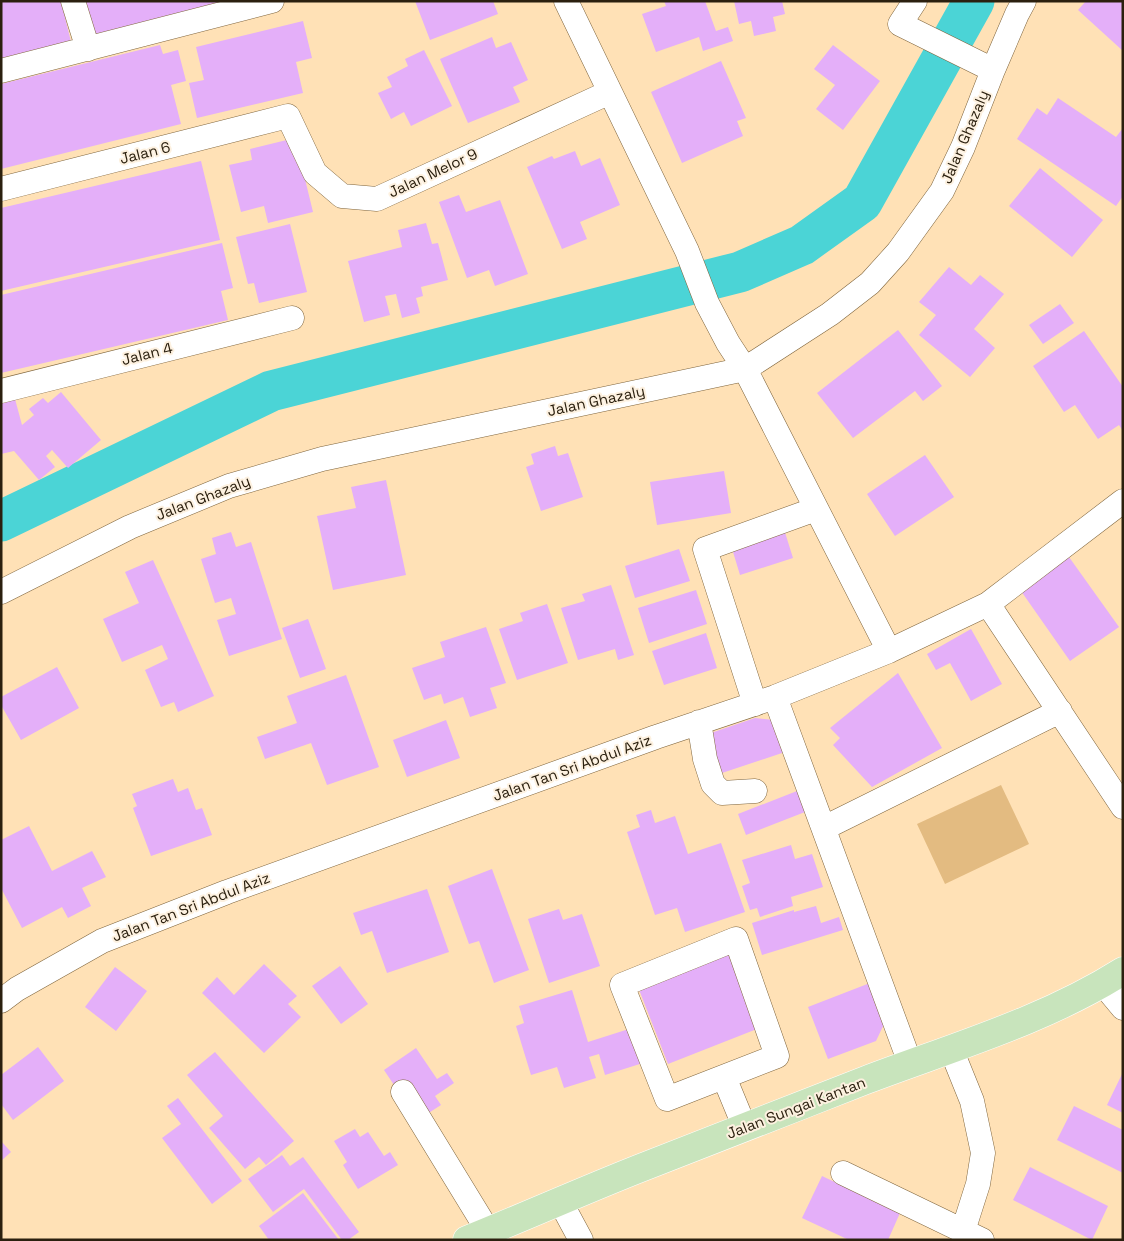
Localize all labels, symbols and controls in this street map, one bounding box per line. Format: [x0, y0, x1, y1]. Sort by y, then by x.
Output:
street label: Jalan Ghazaly [936, 87, 993, 186]
street label: Jalan 6 [118, 137, 172, 168]
street label: Jalan Melor 9 [385, 144, 480, 201]
street label: Jalan 4 [119, 338, 174, 369]
street label: Jalan Ghazaly [545, 381, 647, 420]
street label: Jalan Ghazaly [153, 471, 253, 524]
street label: Jalan Tan Sri Abdul Aziz [490, 730, 654, 805]
street label: Jalan Tan Sri Abdul Aziz [109, 868, 272, 945]
street label: Jalan Sungai Kantan [724, 1072, 868, 1143]

